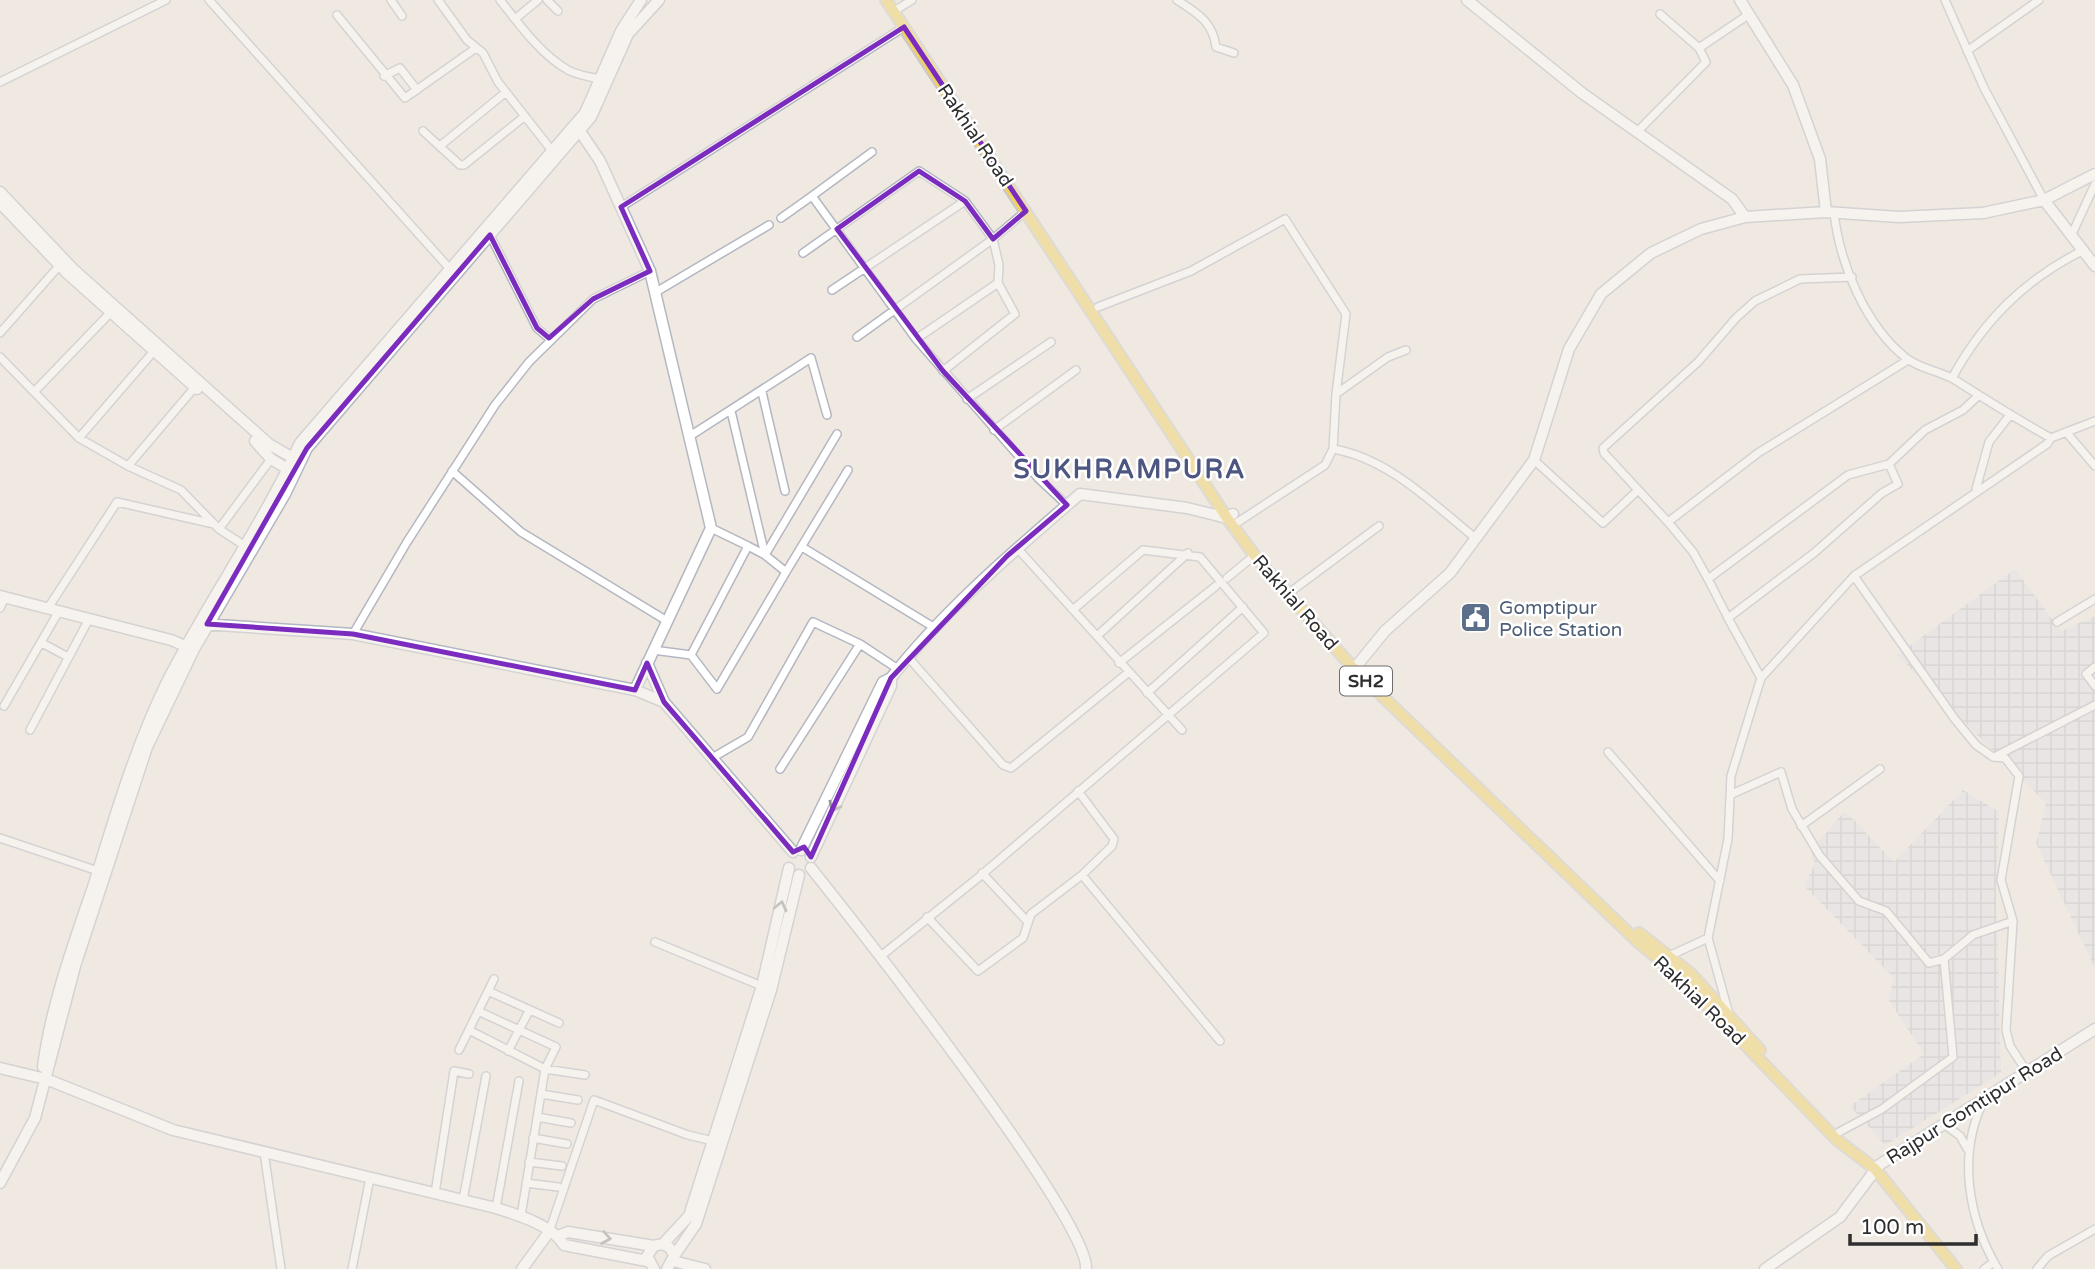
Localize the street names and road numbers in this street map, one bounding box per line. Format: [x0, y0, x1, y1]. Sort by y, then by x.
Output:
street label: Rakhial Road [933, 80, 1018, 191]
street label: Rakhial Road [1248, 551, 1343, 655]
road number: SH2 [1340, 666, 1392, 696]
street label: Rakhial Road [1649, 951, 1750, 1050]
street label: Rajpur Gomtipur Road [1882, 1043, 2067, 1169]

